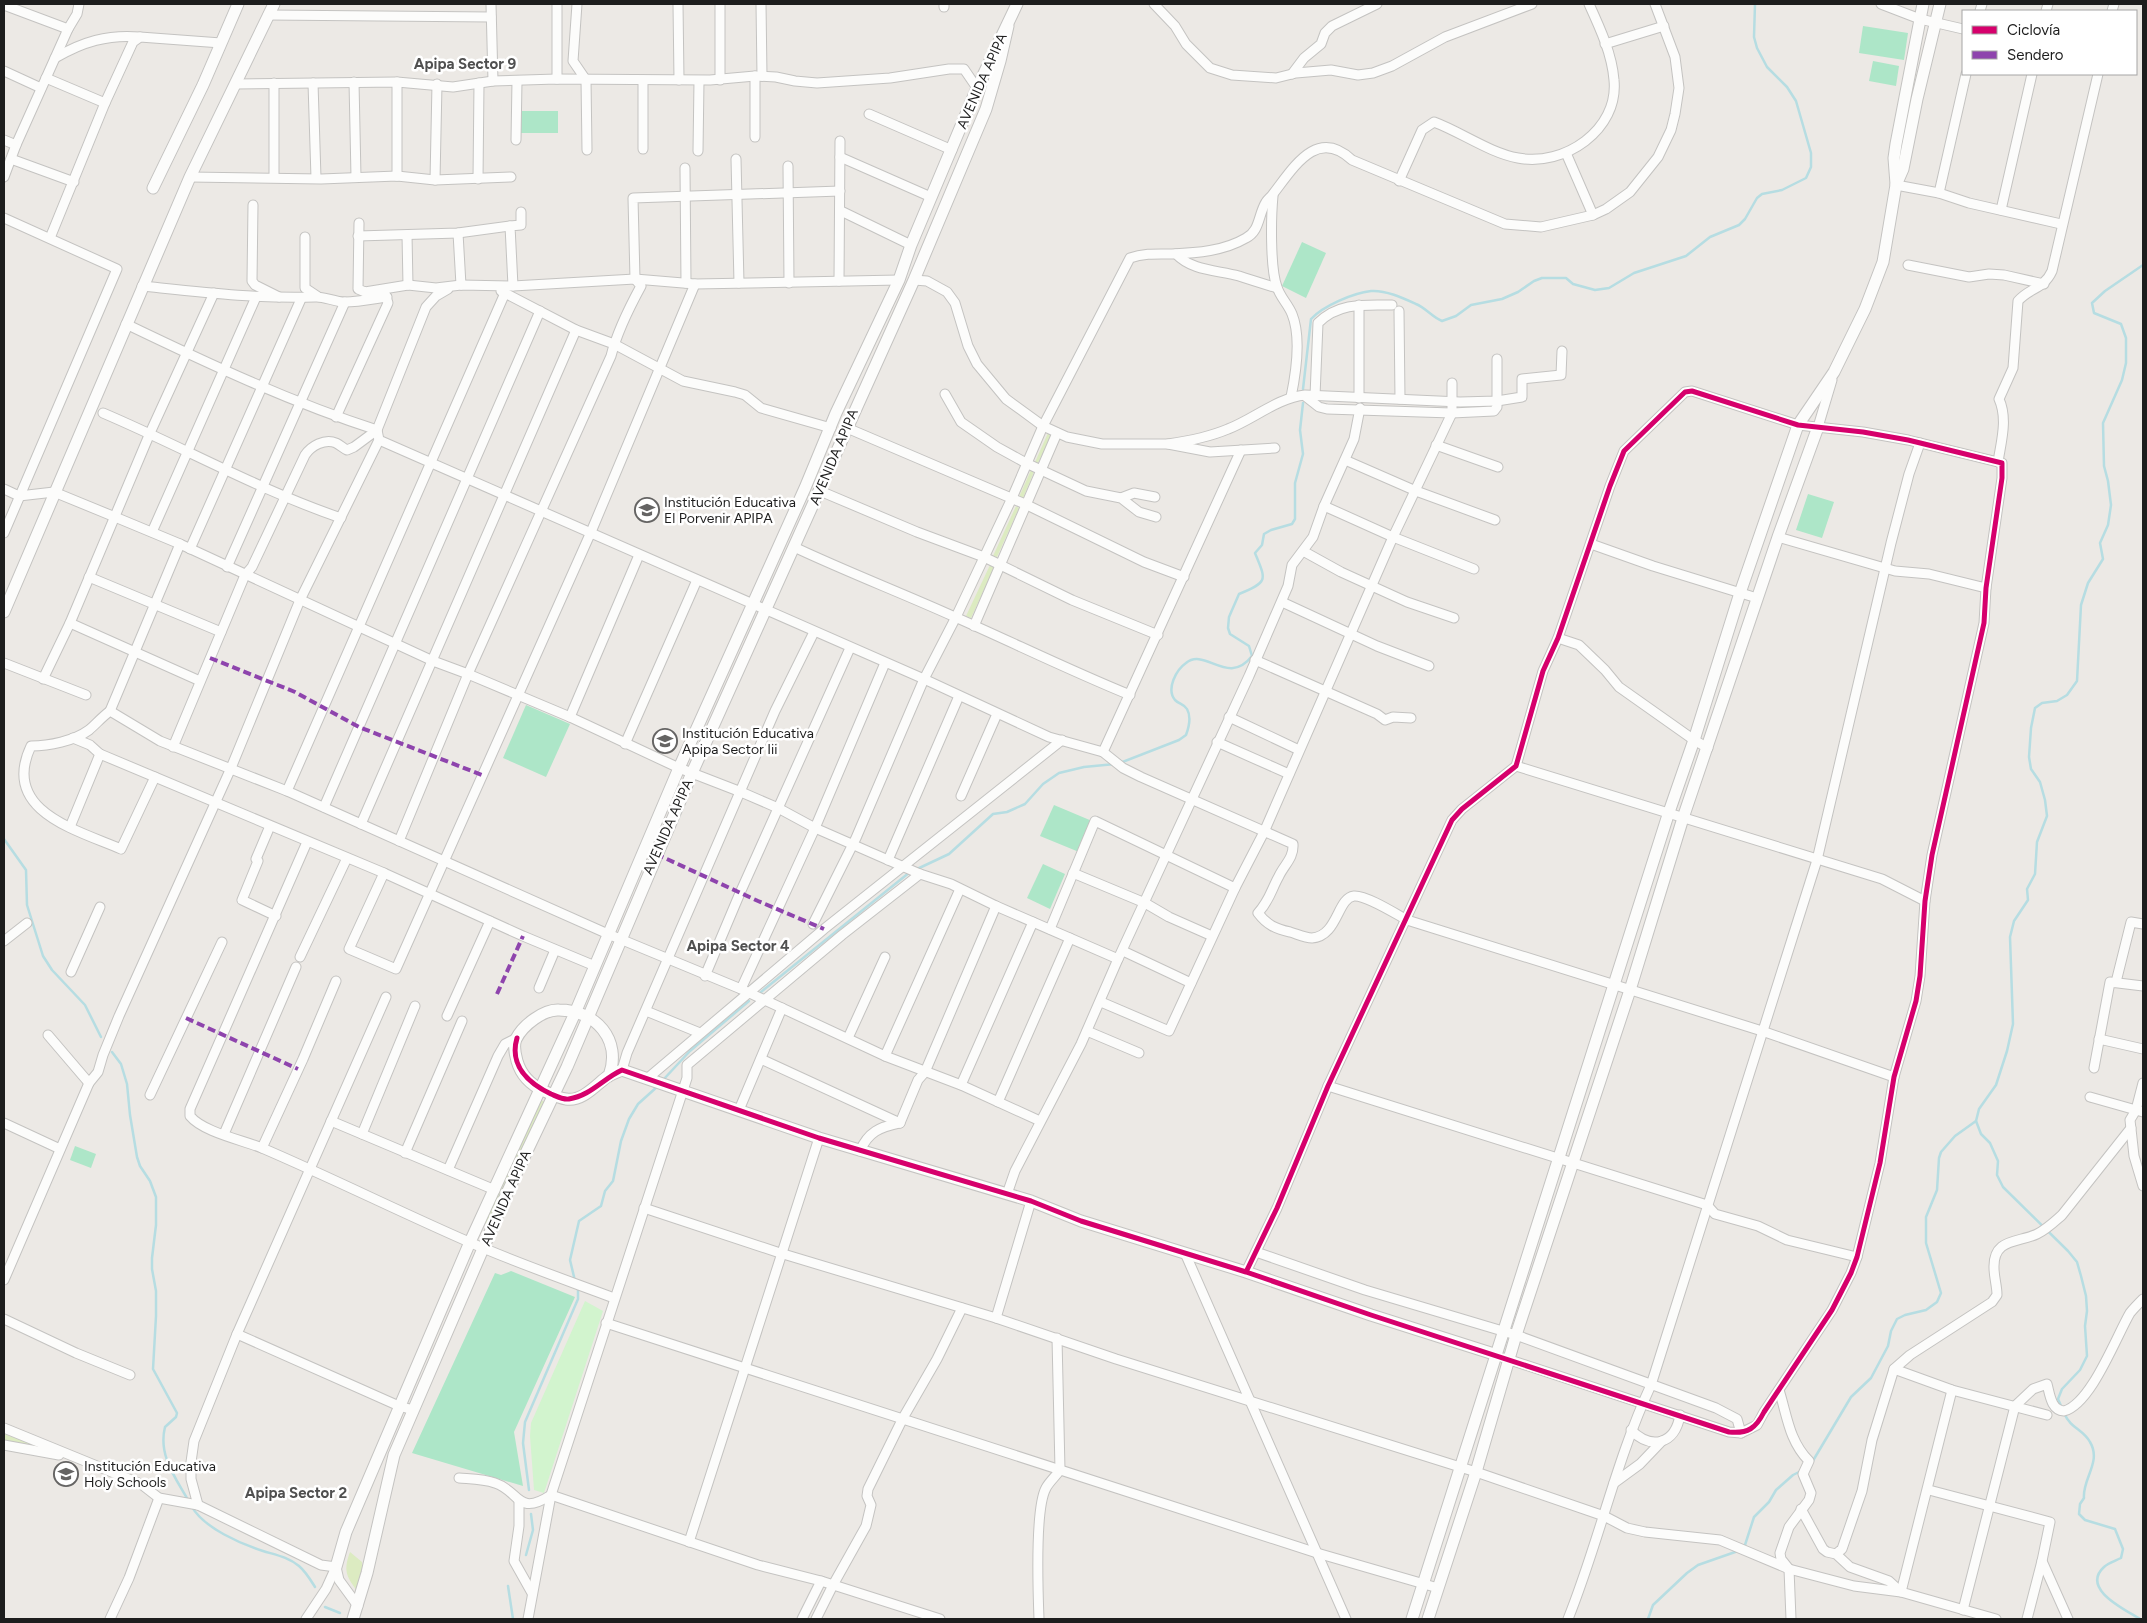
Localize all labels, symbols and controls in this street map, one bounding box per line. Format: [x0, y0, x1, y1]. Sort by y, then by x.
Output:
legend [1962, 10, 2137, 75]
text: Ciclovía [2007, 21, 2060, 39]
street label: AVENIDA APIPA [953, 30, 1011, 132]
text: Sendero [2007, 46, 2064, 64]
district label: Apipa Sector 9 [414, 55, 517, 73]
street label: AVENIDA APIPA [806, 406, 862, 508]
place label: Institución Educativa El Porvenir APIPA [664, 494, 796, 527]
school or university icon: Institución Educativa El Porvenir APIPA [634, 497, 660, 523]
place label: Institución Educativa Apipa Sector Iii [682, 725, 814, 758]
school or university icon: Institución Educativa Apipa Sector Iii [652, 728, 678, 754]
street label: AVENIDA APIPA [639, 776, 697, 878]
district label: Apipa Sector 4 [686, 937, 790, 955]
street label: AVENIDA APIPA [477, 1147, 535, 1249]
place label: Institución Educativa Holy Schools [84, 1458, 216, 1491]
school or university icon: Institución Educativa Holy Schools [53, 1461, 79, 1487]
district label: Apipa Sector 2 [245, 1484, 348, 1502]

